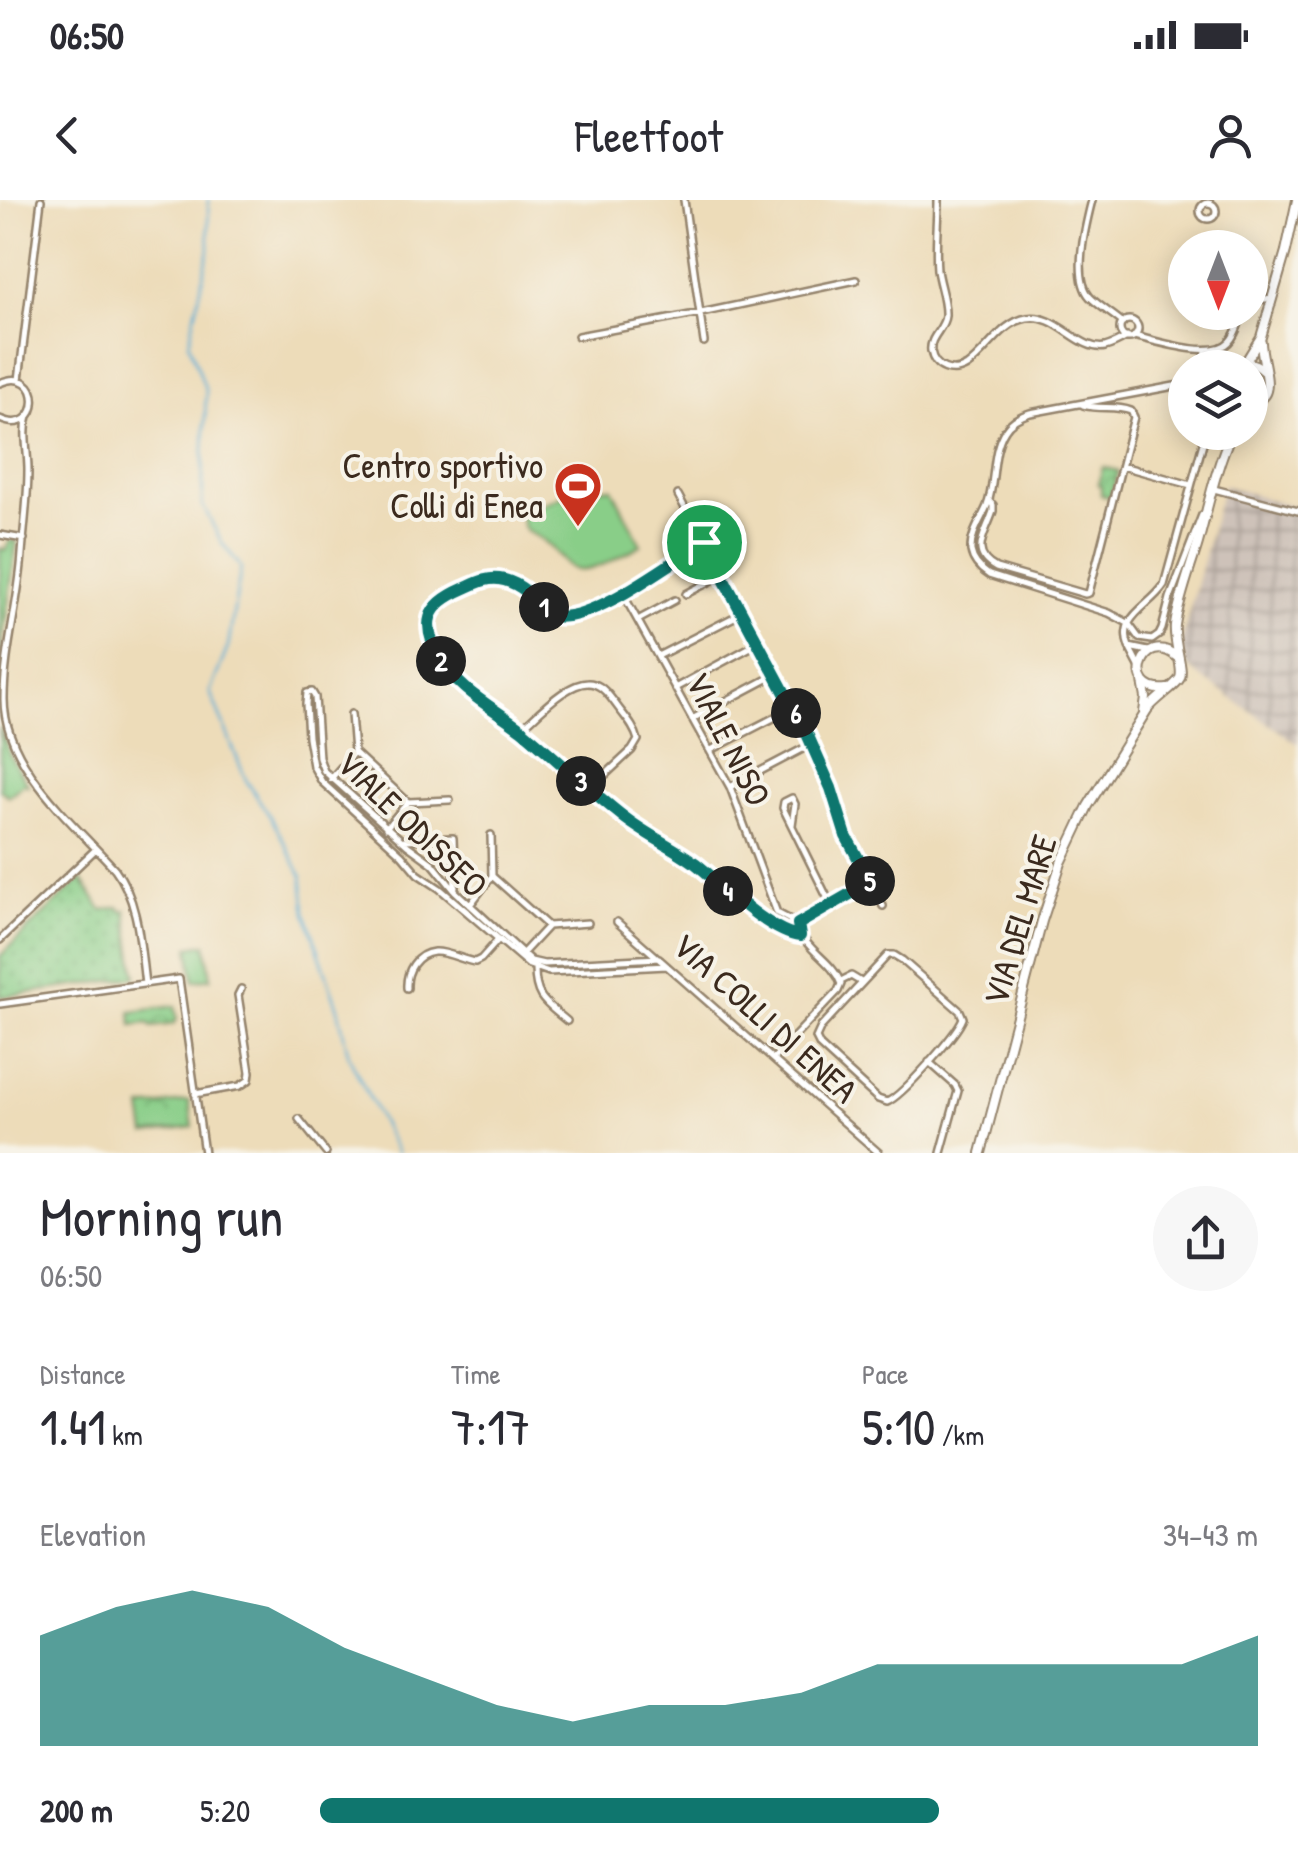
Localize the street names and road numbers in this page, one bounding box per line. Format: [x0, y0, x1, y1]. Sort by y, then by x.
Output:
street label: VIALE NISO [675, 664, 782, 814]
street label: VIALE ODISSEO [327, 740, 498, 908]
street label: VIA DEL MARE [971, 829, 1068, 1011]
street label: VIA COLLI DI ENEA [663, 922, 868, 1113]

